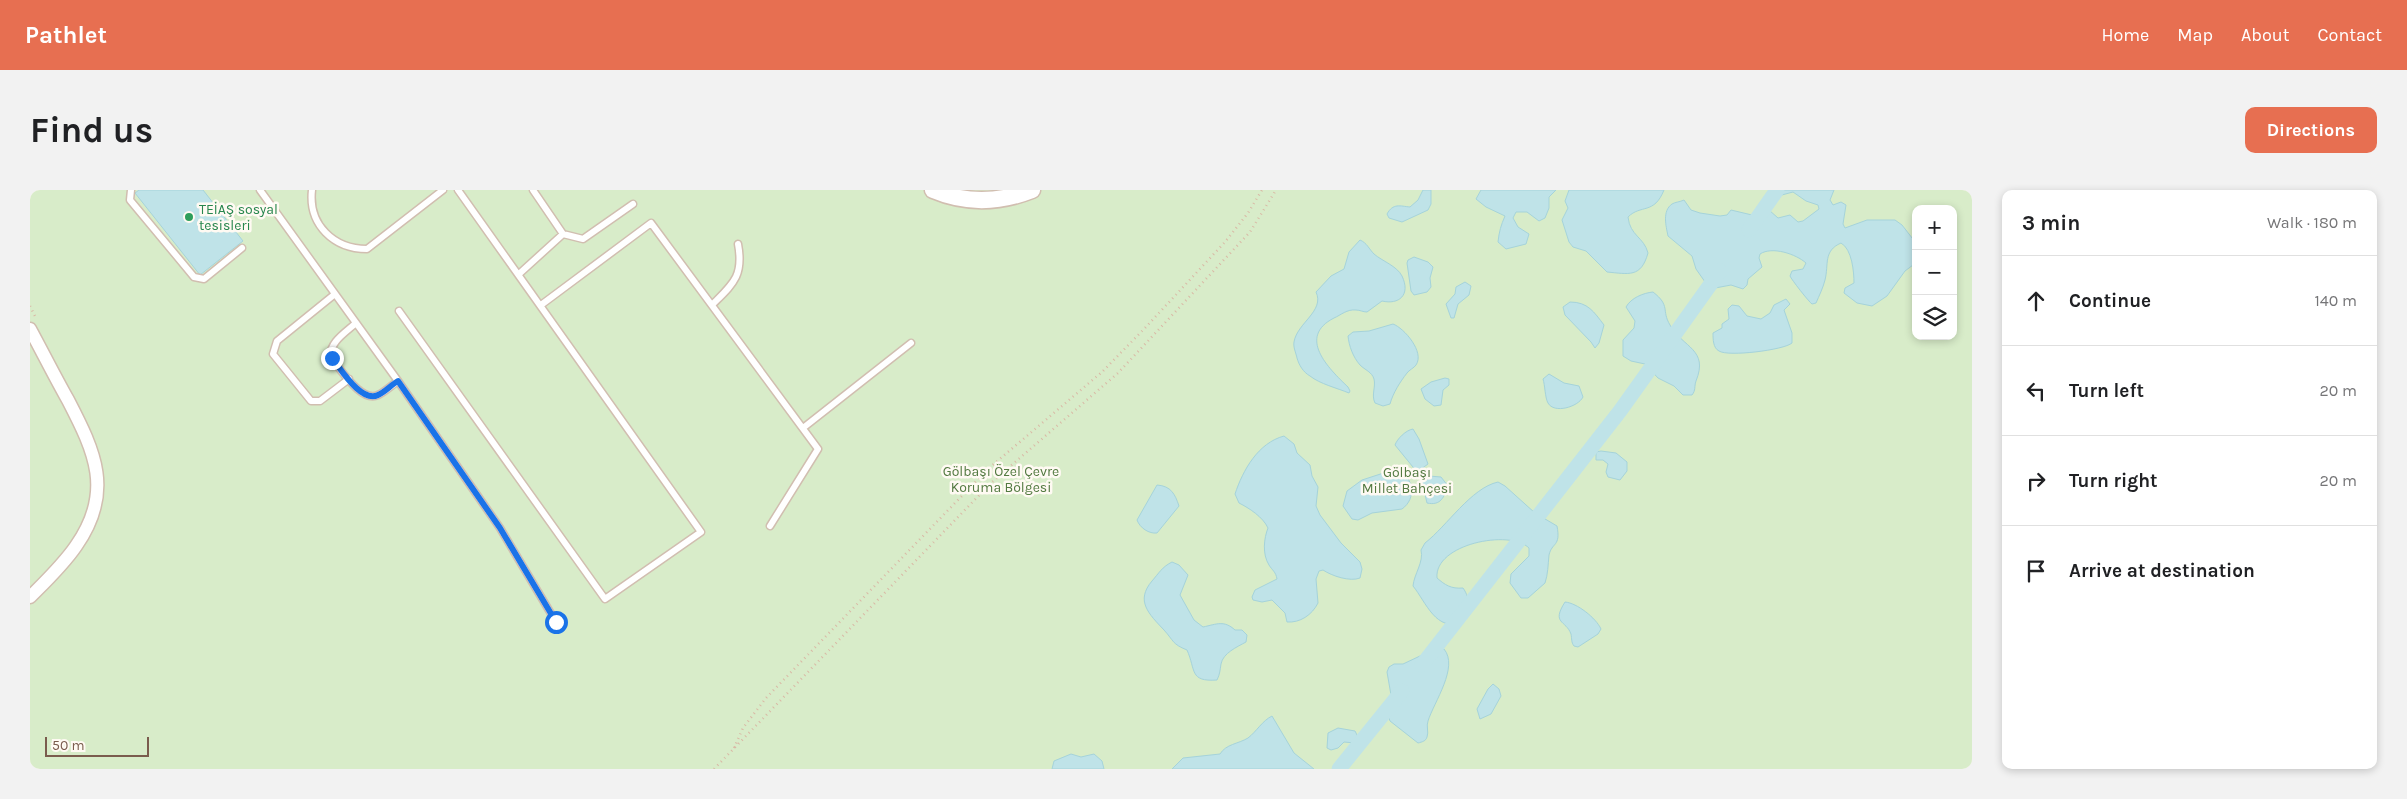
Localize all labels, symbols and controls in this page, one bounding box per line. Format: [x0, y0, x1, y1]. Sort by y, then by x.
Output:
text: Pathlet [25, 21, 107, 49]
text: Home [2101, 24, 2149, 46]
text: Map [2177, 24, 2213, 46]
text: About [2241, 24, 2290, 46]
text: Contact [2318, 24, 2382, 46]
button: Directions [2245, 107, 2377, 153]
text: Find us [30, 110, 153, 151]
place label: TEİAŞ sosyal tesisleri [199, 201, 278, 234]
map controls [1912, 205, 1957, 340]
button: + [1912, 205, 1957, 250]
marker: TEİAŞ sosyal tesisleri [183, 211, 195, 223]
text: 3 min [2022, 211, 2080, 235]
text: Walk · 180 m [2267, 213, 2357, 232]
button: − [1912, 250, 1957, 295]
icon: ahead [2022, 287, 2050, 315]
text: Continue [2069, 290, 2151, 312]
text: 140 m [2315, 291, 2357, 310]
button: layers [1912, 295, 1957, 340]
route end [321, 347, 344, 370]
icon: left [2022, 377, 2050, 405]
text: Turn left [2069, 380, 2144, 402]
text: 20 m [2319, 381, 2357, 400]
park label: Gölbaşı Özel Çevre Koruma Bölgesi [943, 463, 1059, 496]
park label: Gölbaşı Millet Bahçesi [1362, 464, 1452, 497]
icon: right [2022, 467, 2050, 495]
text: Turn right [2069, 470, 2158, 492]
text: 20 m [2319, 471, 2357, 490]
icon: arrive [2022, 557, 2050, 585]
text: Arrive at destination [2069, 560, 2255, 582]
route start [545, 611, 568, 634]
scale bar [45, 734, 149, 757]
text: 50 m [52, 737, 85, 754]

